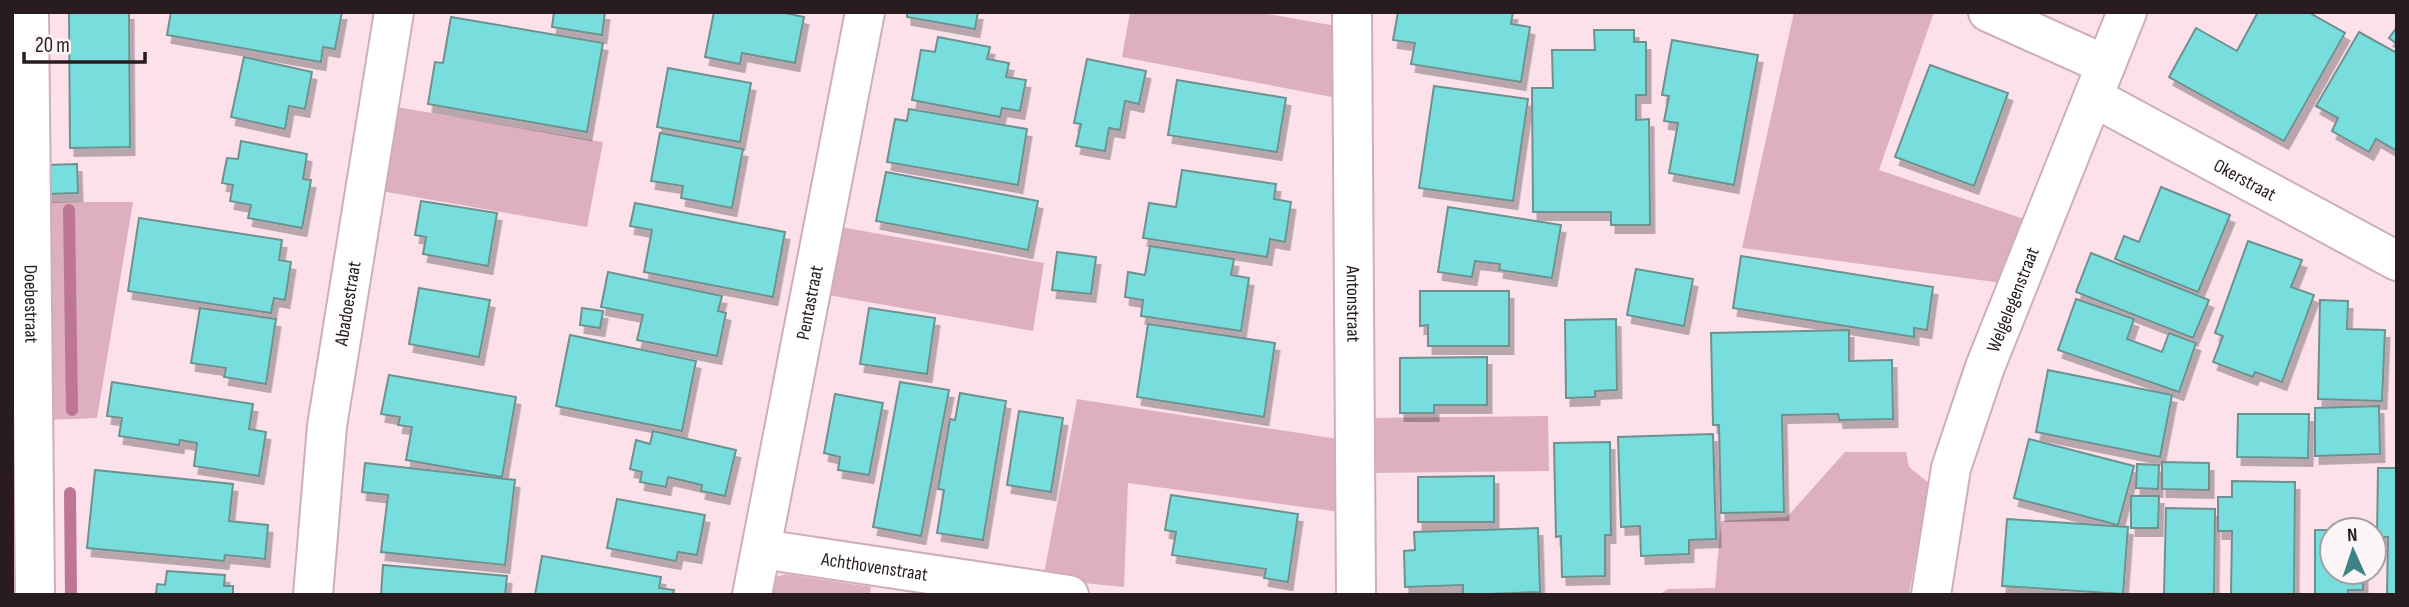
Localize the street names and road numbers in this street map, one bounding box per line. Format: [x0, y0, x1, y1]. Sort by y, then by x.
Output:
street label: Okerstraat [2209, 154, 2280, 207]
street label: Welgelegenstraat [1982, 244, 2045, 356]
street label: Abadoestraat [330, 259, 367, 348]
street label: Pentastraat [792, 263, 829, 342]
street label: Doebestraat [19, 265, 42, 344]
street label: Antonstraat [1341, 265, 1364, 343]
street label: Achthovenstraat [819, 548, 929, 587]

